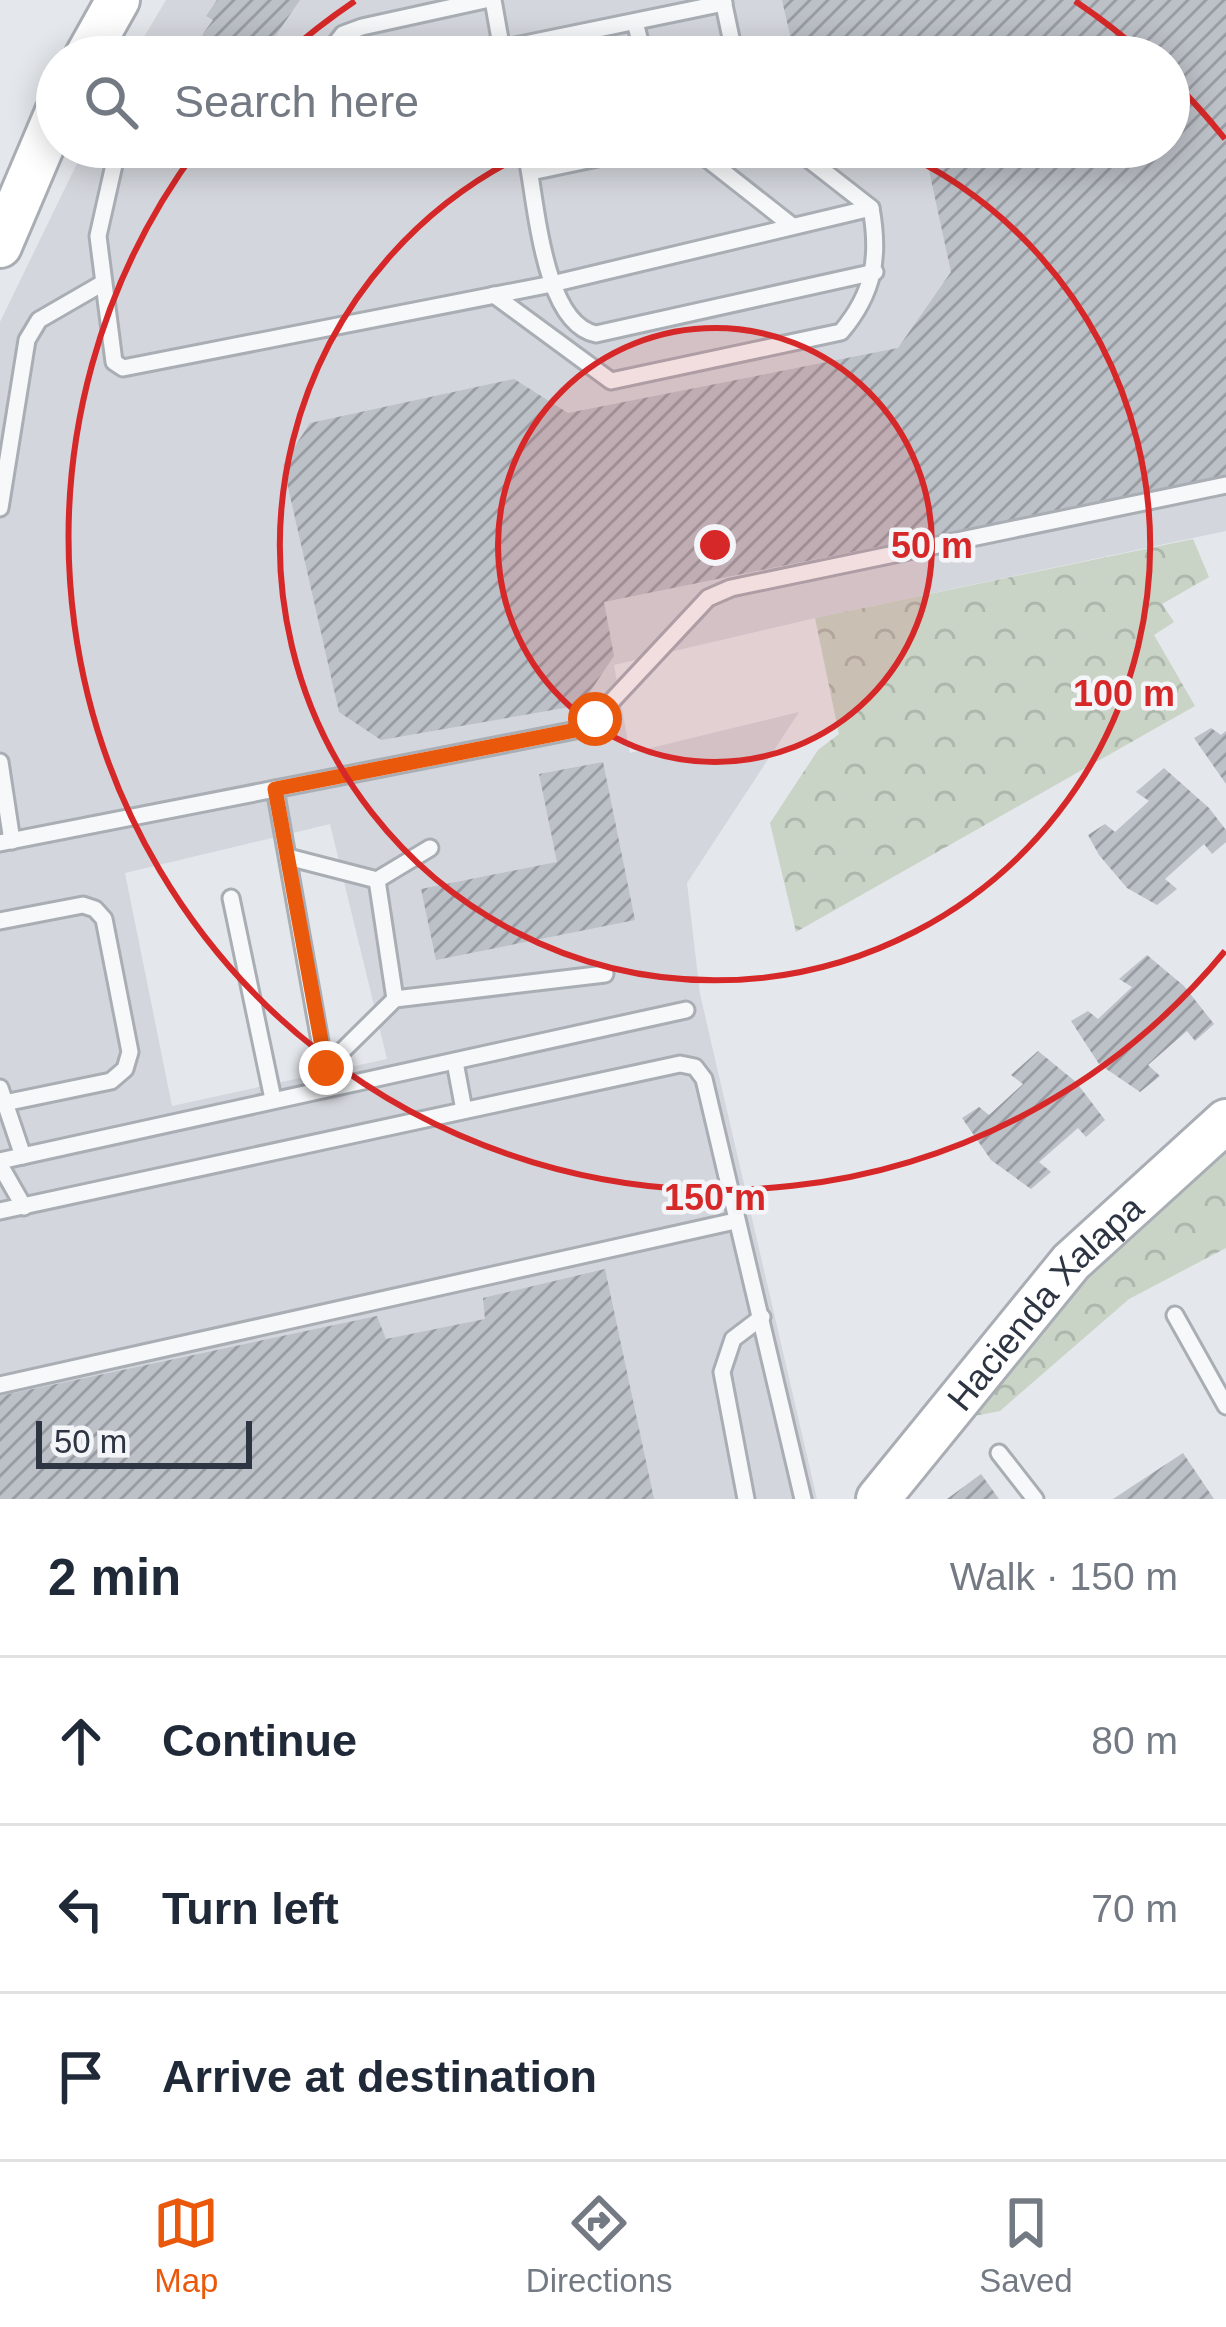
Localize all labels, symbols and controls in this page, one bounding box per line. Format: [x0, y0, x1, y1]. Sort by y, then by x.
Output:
search box [36, 36, 1190, 168]
icon: search [78, 69, 144, 135]
text: Search here [174, 76, 419, 127]
centre of rings [694, 524, 736, 566]
text: 50 m [891, 525, 973, 566]
text: 100 m [1073, 673, 1175, 714]
route start [568, 692, 622, 746]
route end [299, 1041, 353, 1095]
text: 150 m [664, 1177, 766, 1218]
street label: Hacienda Xalapa [938, 1186, 1152, 1418]
scale bar [36, 1415, 252, 1468]
text: 50 m [54, 1423, 127, 1460]
text: 2 min [48, 1549, 181, 1606]
text: Walk · 150 m [950, 1555, 1178, 1598]
icon: ahead [48, 1708, 114, 1774]
text: Continue [162, 1715, 357, 1766]
text: 80 m [1091, 1719, 1178, 1762]
icon: left [48, 1876, 114, 1942]
text: Turn left [162, 1883, 339, 1934]
text: 70 m [1091, 1887, 1178, 1930]
icon: arrive [48, 2044, 114, 2110]
text: Arrive at destination [162, 2051, 597, 2102]
tab: Map [153, 2190, 219, 2300]
tab: Directions [526, 2190, 673, 2300]
tab: Saved [979, 2190, 1073, 2300]

